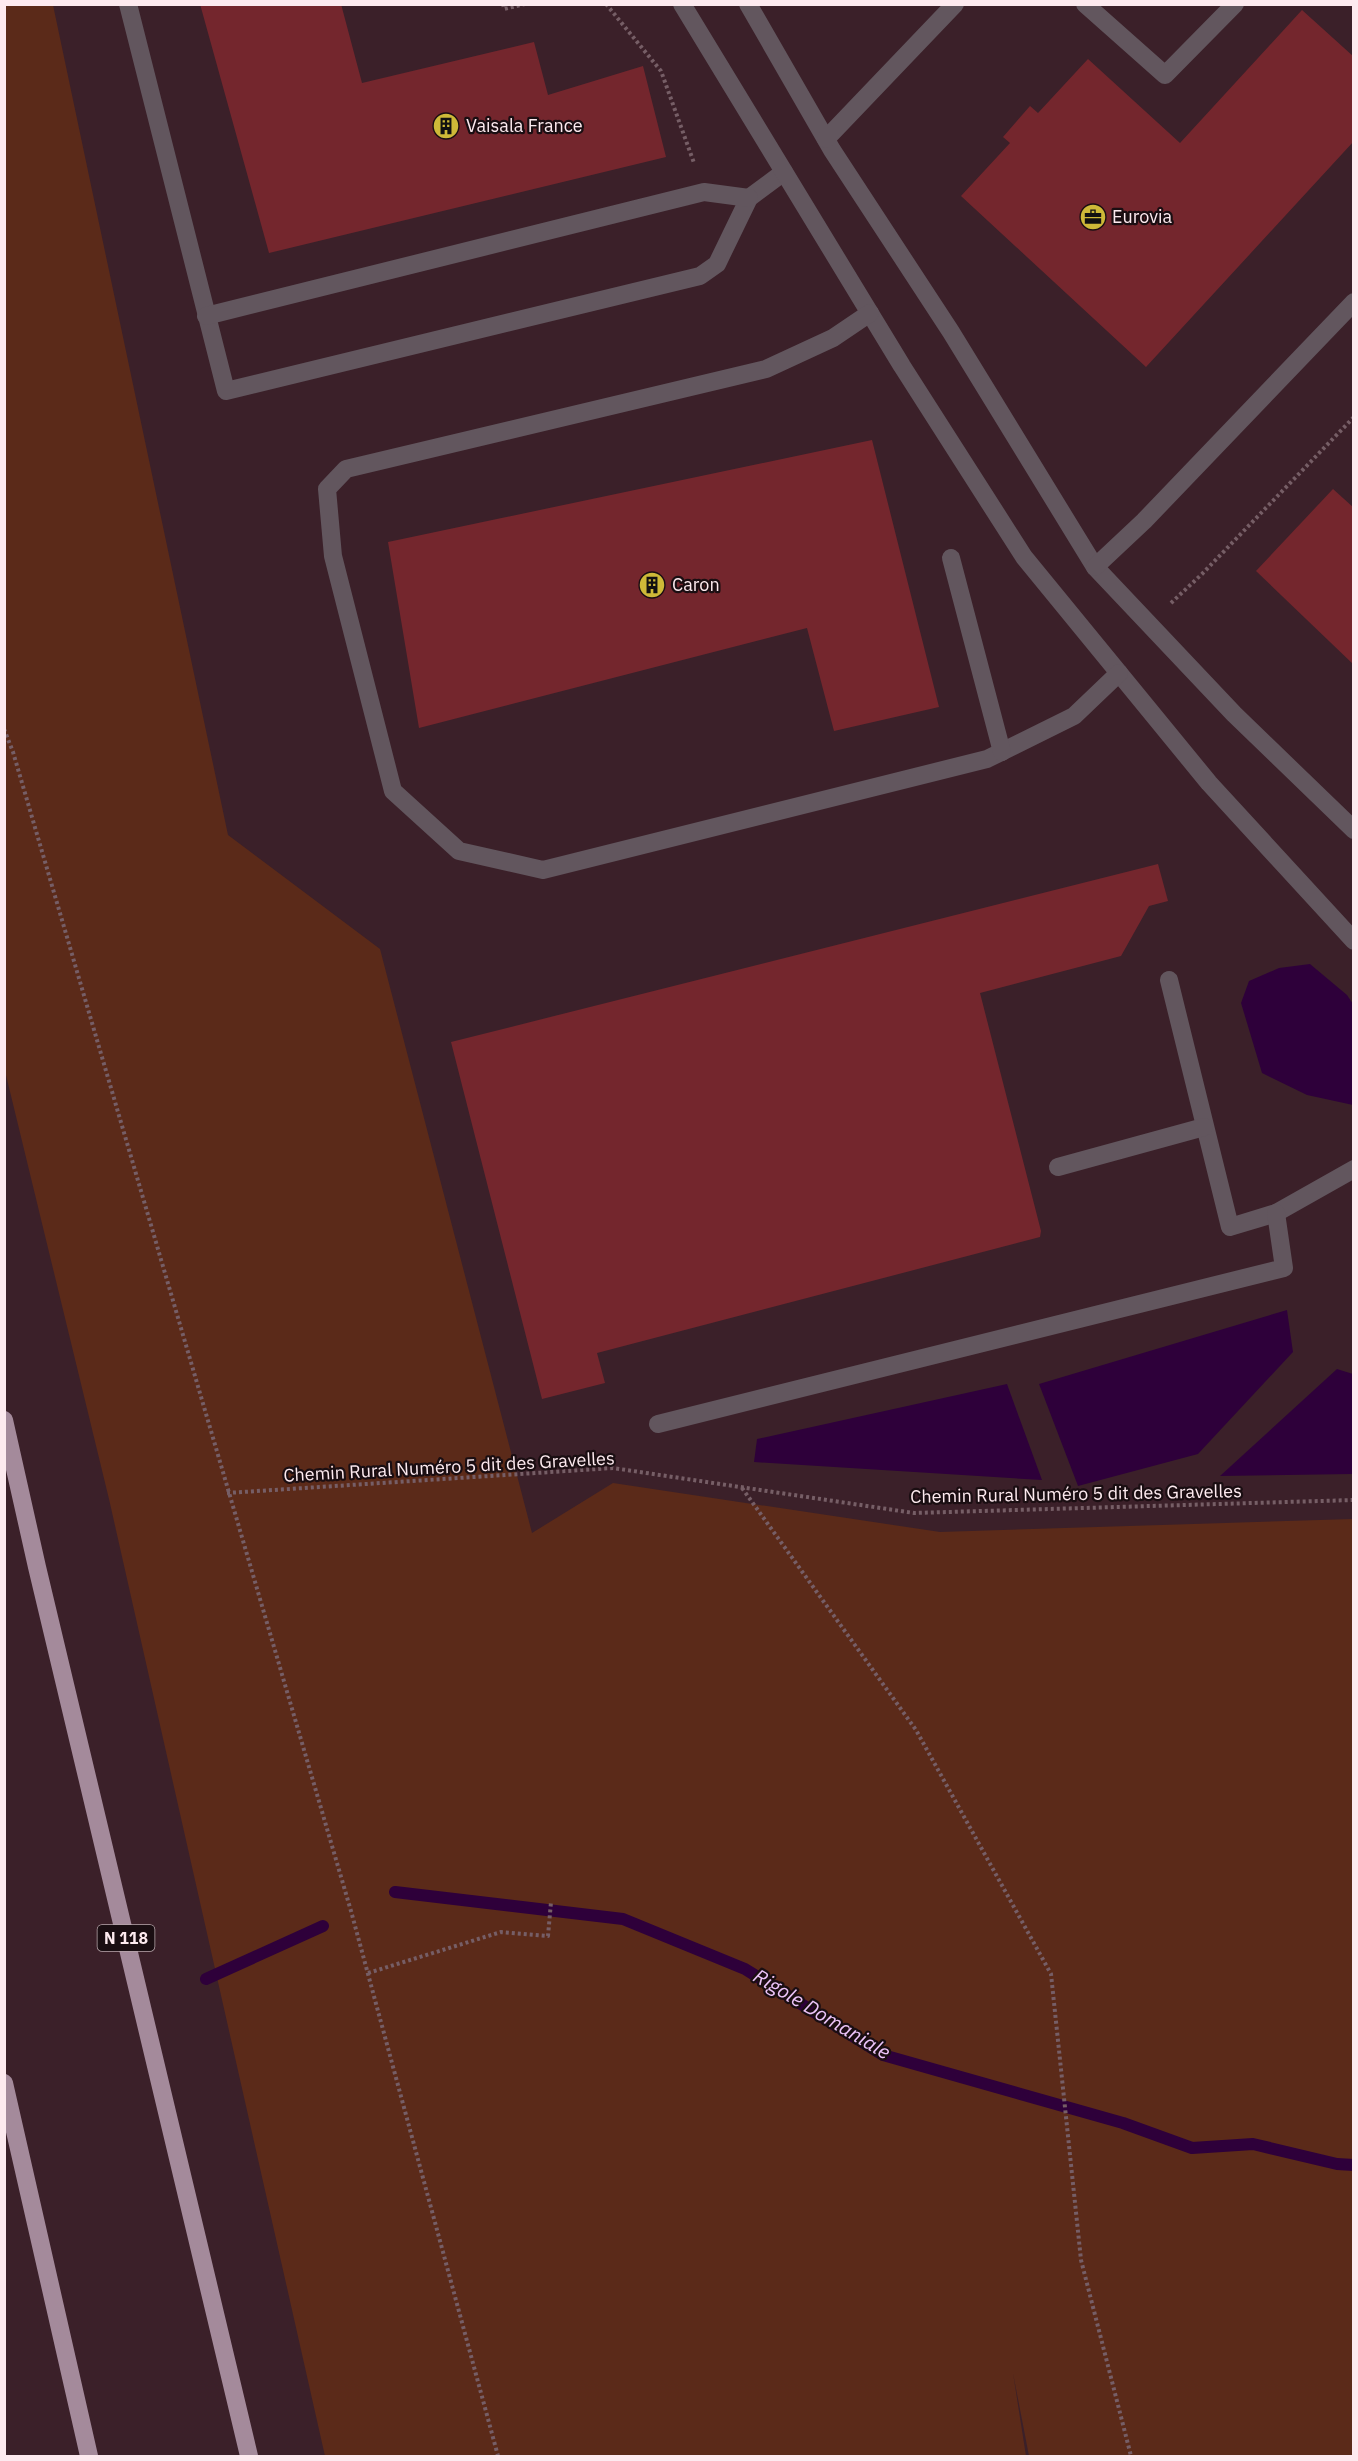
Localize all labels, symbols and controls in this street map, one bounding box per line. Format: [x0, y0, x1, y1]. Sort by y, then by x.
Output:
building icon: Vaisala France [431, 111, 461, 141]
place label: Vaisala France [466, 114, 583, 137]
office icon: Eurovia [1078, 202, 1108, 232]
place label: Eurovia [1112, 205, 1173, 228]
building icon: Caron [637, 570, 667, 600]
place label: Caron [672, 573, 720, 596]
street label: Chemin Rural Numéro 5 dit des Gravelles [283, 1446, 615, 1487]
street label: Chemin Rural Numéro 5 dit des Gravelles [910, 1479, 1242, 1508]
road number: N 118 [98, 1925, 154, 1951]
water label: Rigole Domaniale [749, 1962, 896, 2065]

